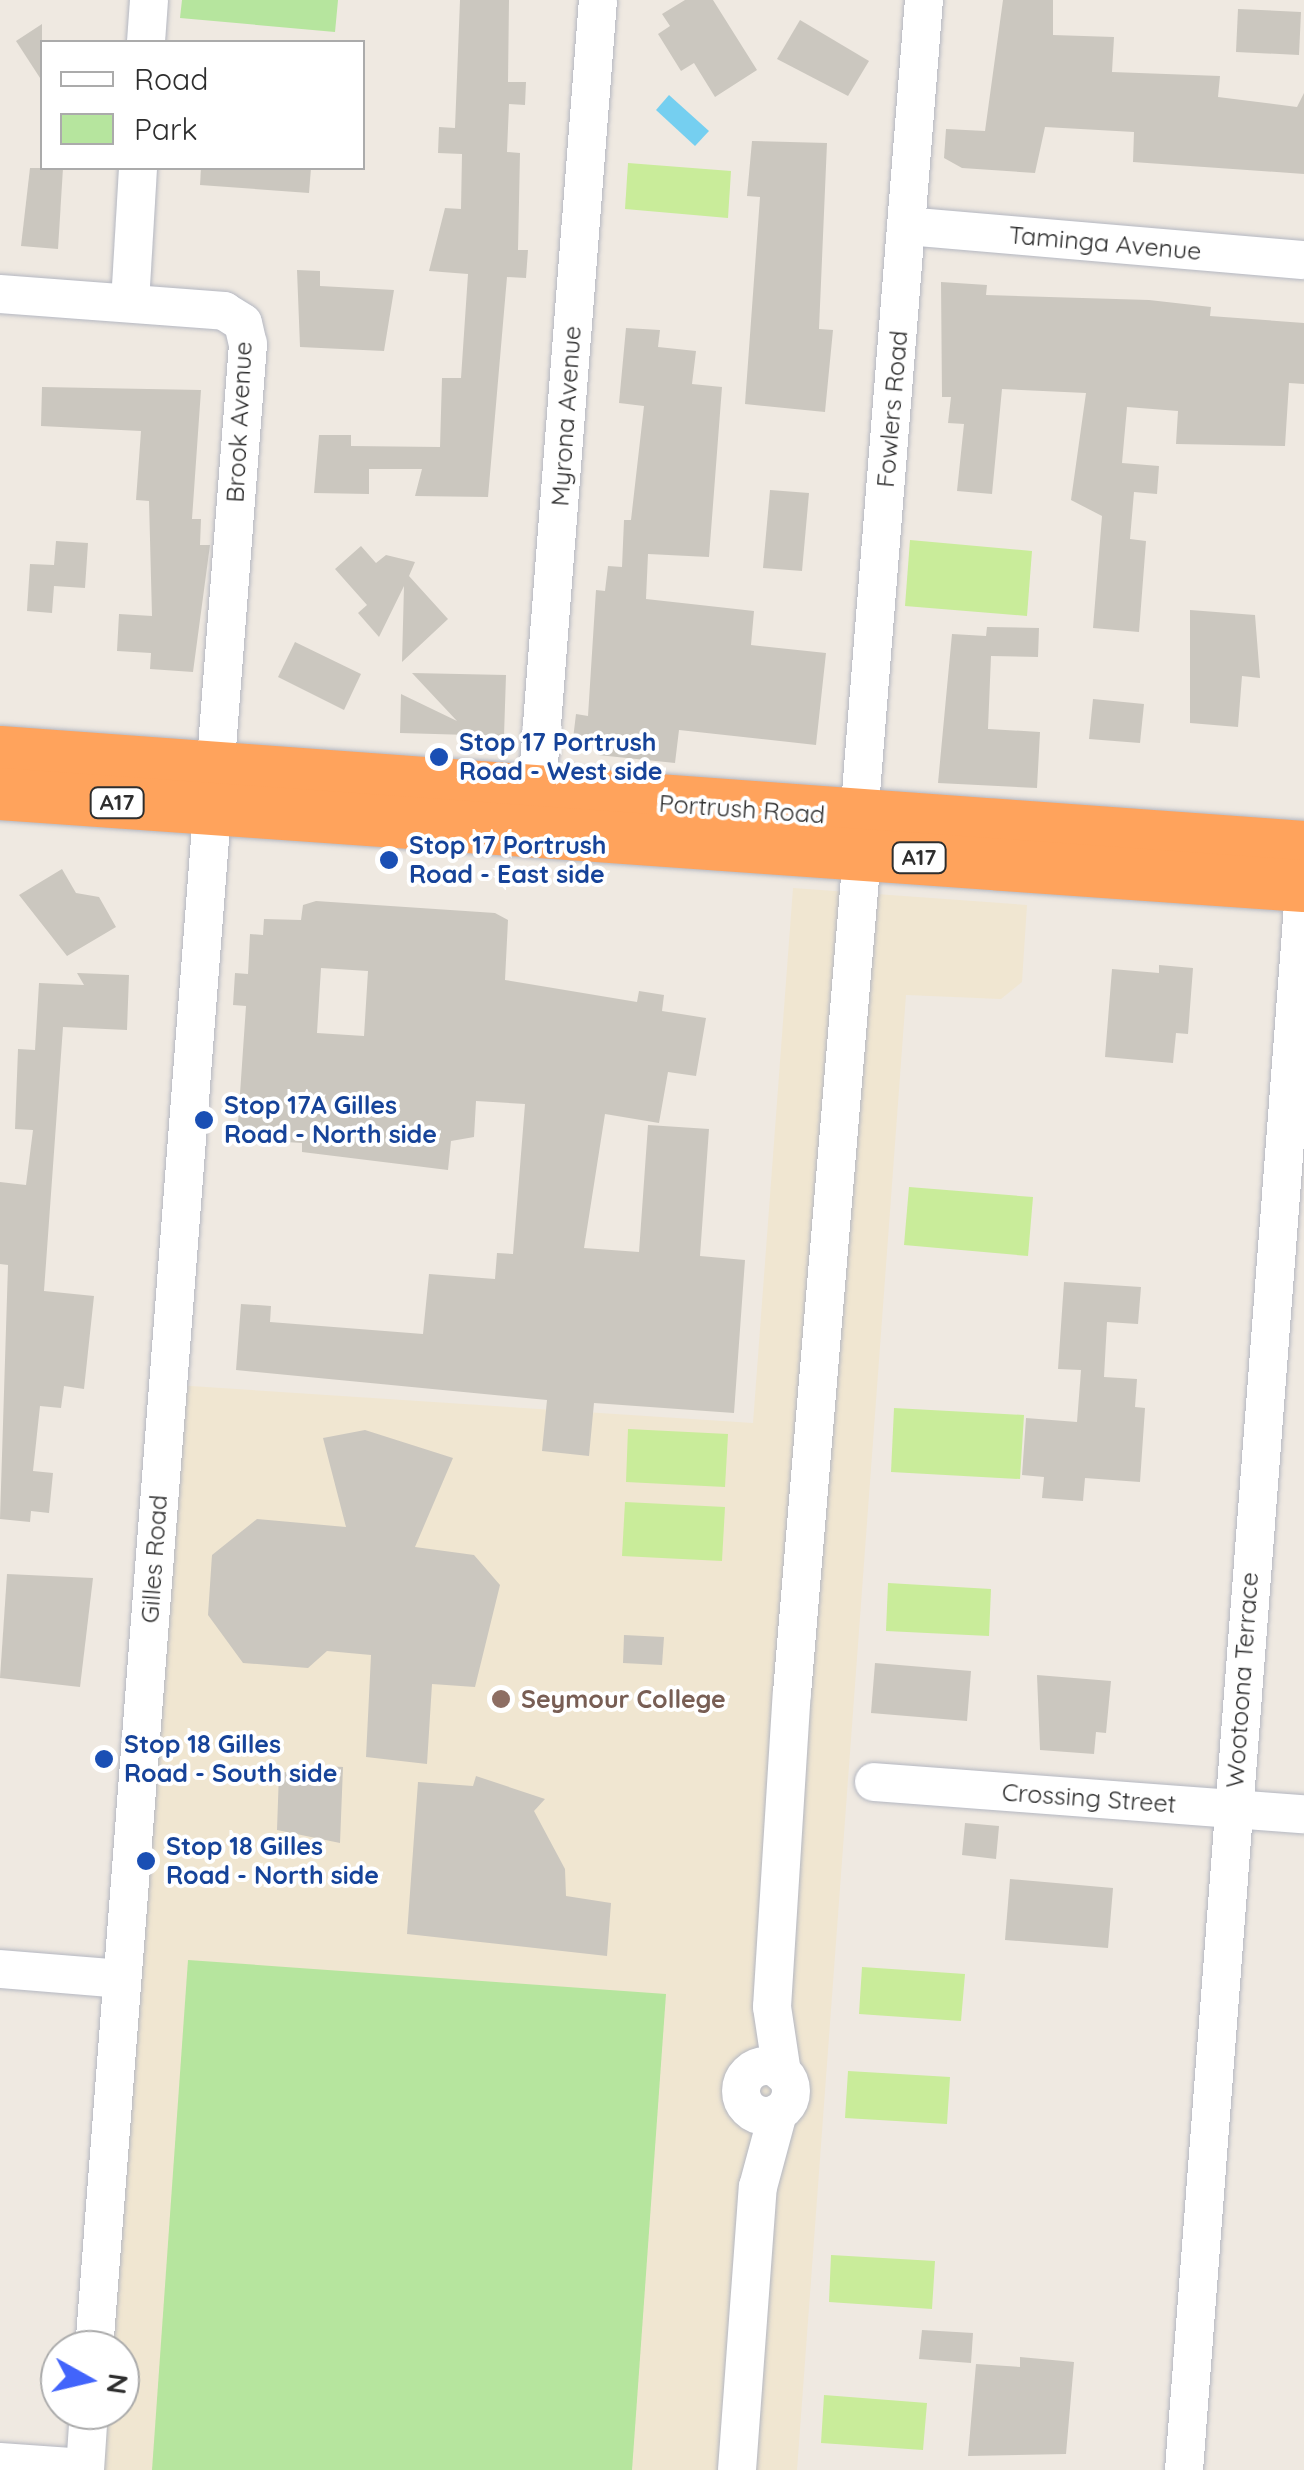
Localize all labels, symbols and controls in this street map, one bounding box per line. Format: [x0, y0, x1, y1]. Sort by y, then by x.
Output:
legend [40, 40, 365, 170]
text: Road [134, 60, 208, 98]
text: Park [134, 110, 198, 148]
street label: Taminga Avenue [1007, 220, 1203, 266]
street label: Myrona Avenue [545, 325, 587, 507]
street label: Fowlers Road [870, 329, 914, 489]
street label: Brook Avenue [220, 341, 258, 503]
place label: Stop 17 Portrush Road - West side [459, 728, 663, 787]
marker: Stop 17 Portrush Road - West side [428, 746, 450, 768]
road number: A17 [90, 786, 144, 820]
street label: Portrush Road [658, 788, 826, 830]
place label: Stop 17 Portrush Road - East side [409, 831, 606, 890]
road number: A17 [892, 841, 946, 875]
marker: Stop 17 Portrush Road - East side [378, 849, 400, 871]
place label: Stop 17A Gilles Road - North side [224, 1091, 437, 1150]
marker: Stop 17A Gilles Road - North side [193, 1109, 215, 1131]
street label: Gilles Road [135, 1494, 173, 1624]
street label: Wootoona Terrace [1219, 1571, 1265, 1789]
place label: Seymour College [521, 1684, 726, 1714]
marker: Seymour College [490, 1688, 512, 1710]
place label: Stop 18 Gilles Road - South side [124, 1730, 337, 1789]
marker: Stop 18 Gilles Road - South side [93, 1748, 115, 1770]
street label: Crossing Street [1001, 1777, 1177, 1819]
place label: Stop 18 Gilles Road - North side [166, 1832, 379, 1891]
marker: Stop 18 Gilles Road - North side [135, 1850, 157, 1872]
north arrow [40, 2330, 140, 2430]
text: N [99, 2371, 137, 2397]

